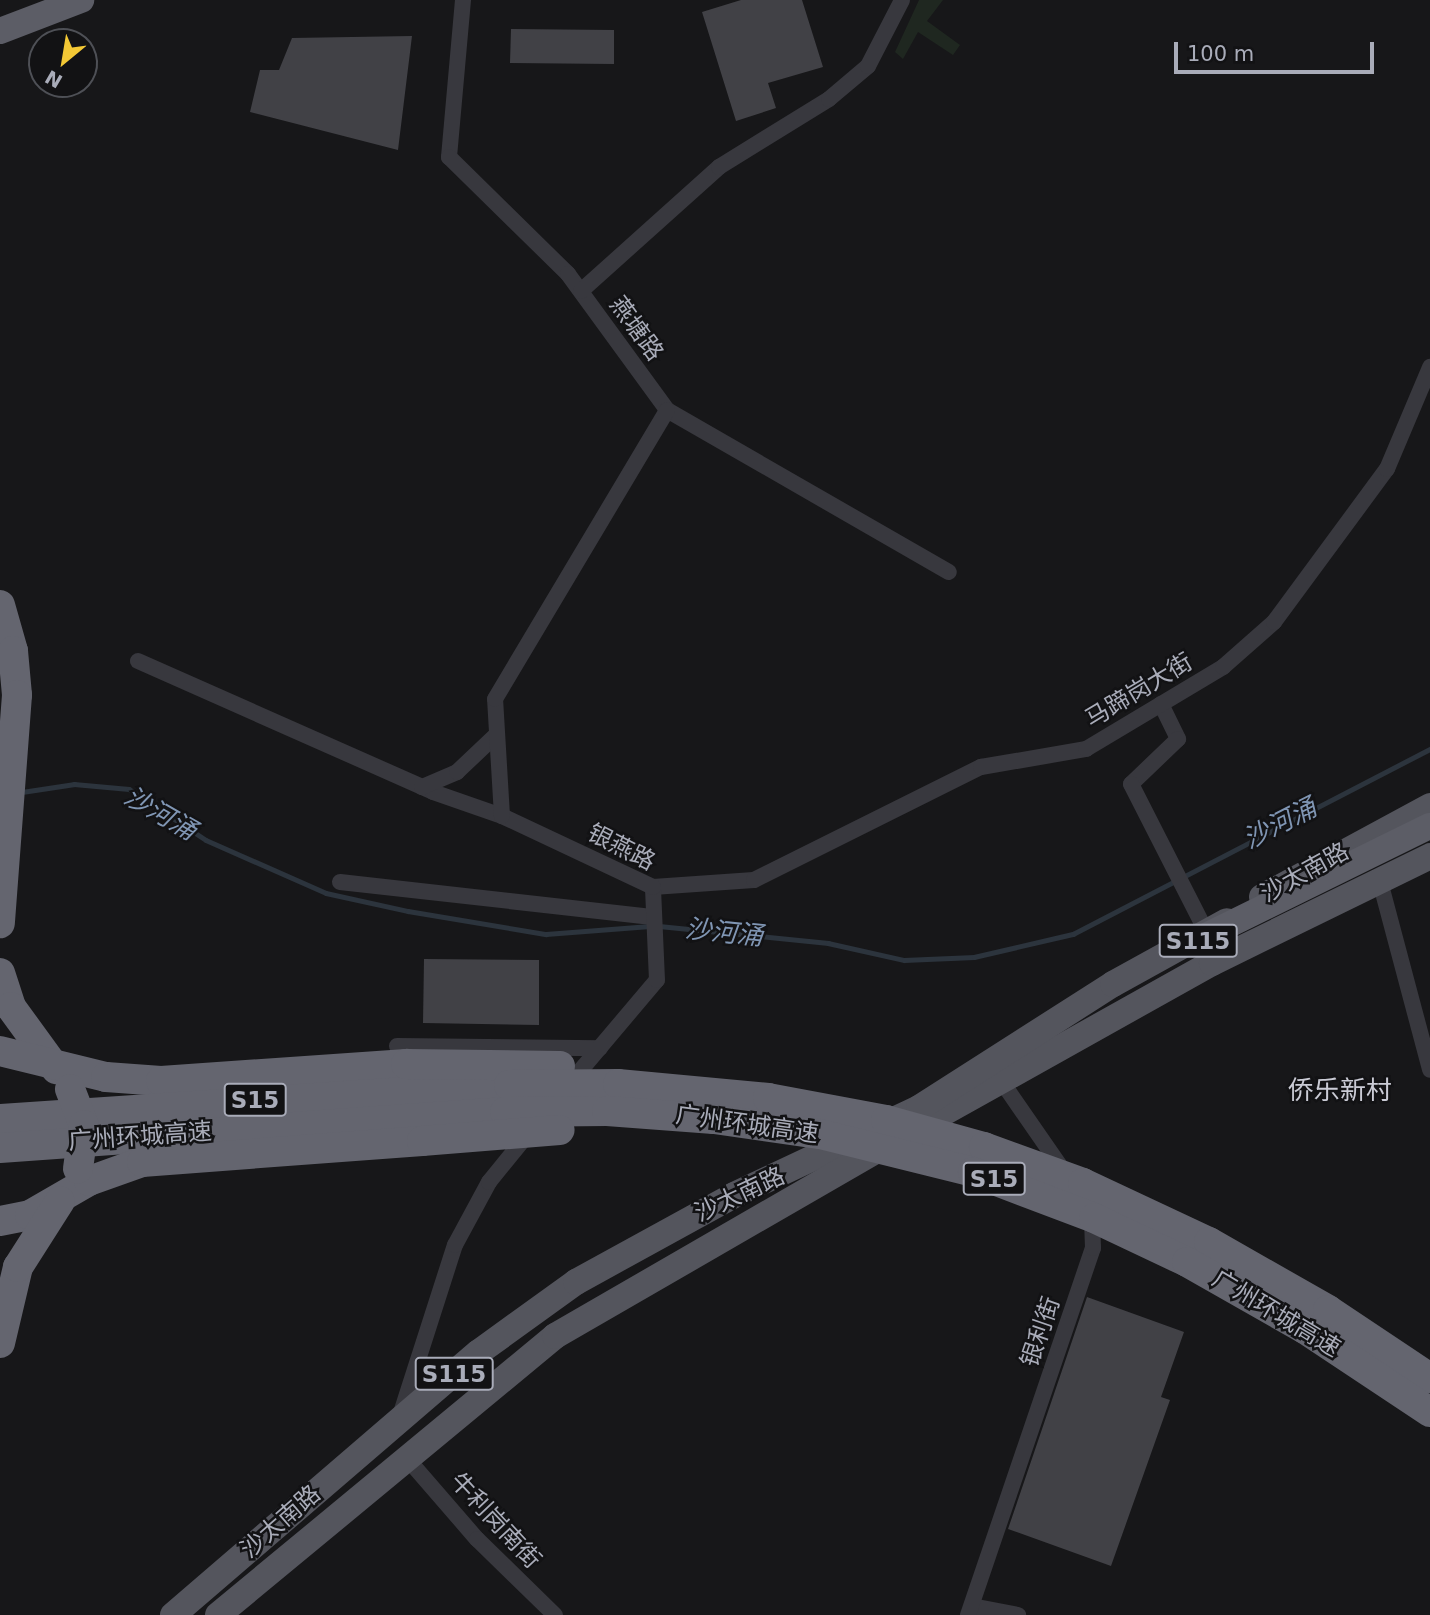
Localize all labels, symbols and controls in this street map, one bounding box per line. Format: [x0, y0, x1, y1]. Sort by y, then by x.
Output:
north arrow [28, 28, 98, 98]
scale bar [1178, 28, 1378, 72]
text: 100 m [1187, 42, 1254, 66]
text: N [41, 66, 66, 93]
street label: 燕塘路 [603, 291, 669, 367]
street label: 马蹄岗大街 [1080, 648, 1198, 734]
water label: 沙河涌 [118, 781, 202, 847]
water label: 沙河涌 [1238, 792, 1322, 856]
street label: 银燕路 [582, 819, 660, 877]
street label: 沙太南路 [1256, 837, 1354, 909]
water label: 沙河涌 [684, 913, 764, 953]
road number: S115 [1158, 922, 1238, 960]
district label: 侨乐新村 [1288, 1075, 1392, 1107]
road number: S15 [224, 1080, 286, 1120]
street label: 广州环城高速 [674, 1101, 820, 1149]
street label: 广州环城高速 [67, 1118, 213, 1156]
road number: S15 [962, 1160, 1026, 1198]
street label: 沙太南路 [690, 1162, 790, 1228]
street label: 广州环城高速 [1207, 1265, 1345, 1363]
street label: 银利街 [1016, 1293, 1066, 1371]
road number: S115 [414, 1354, 494, 1394]
street label: 牛利岗南街 [444, 1467, 546, 1575]
street label: 沙太南路 [235, 1480, 327, 1564]

